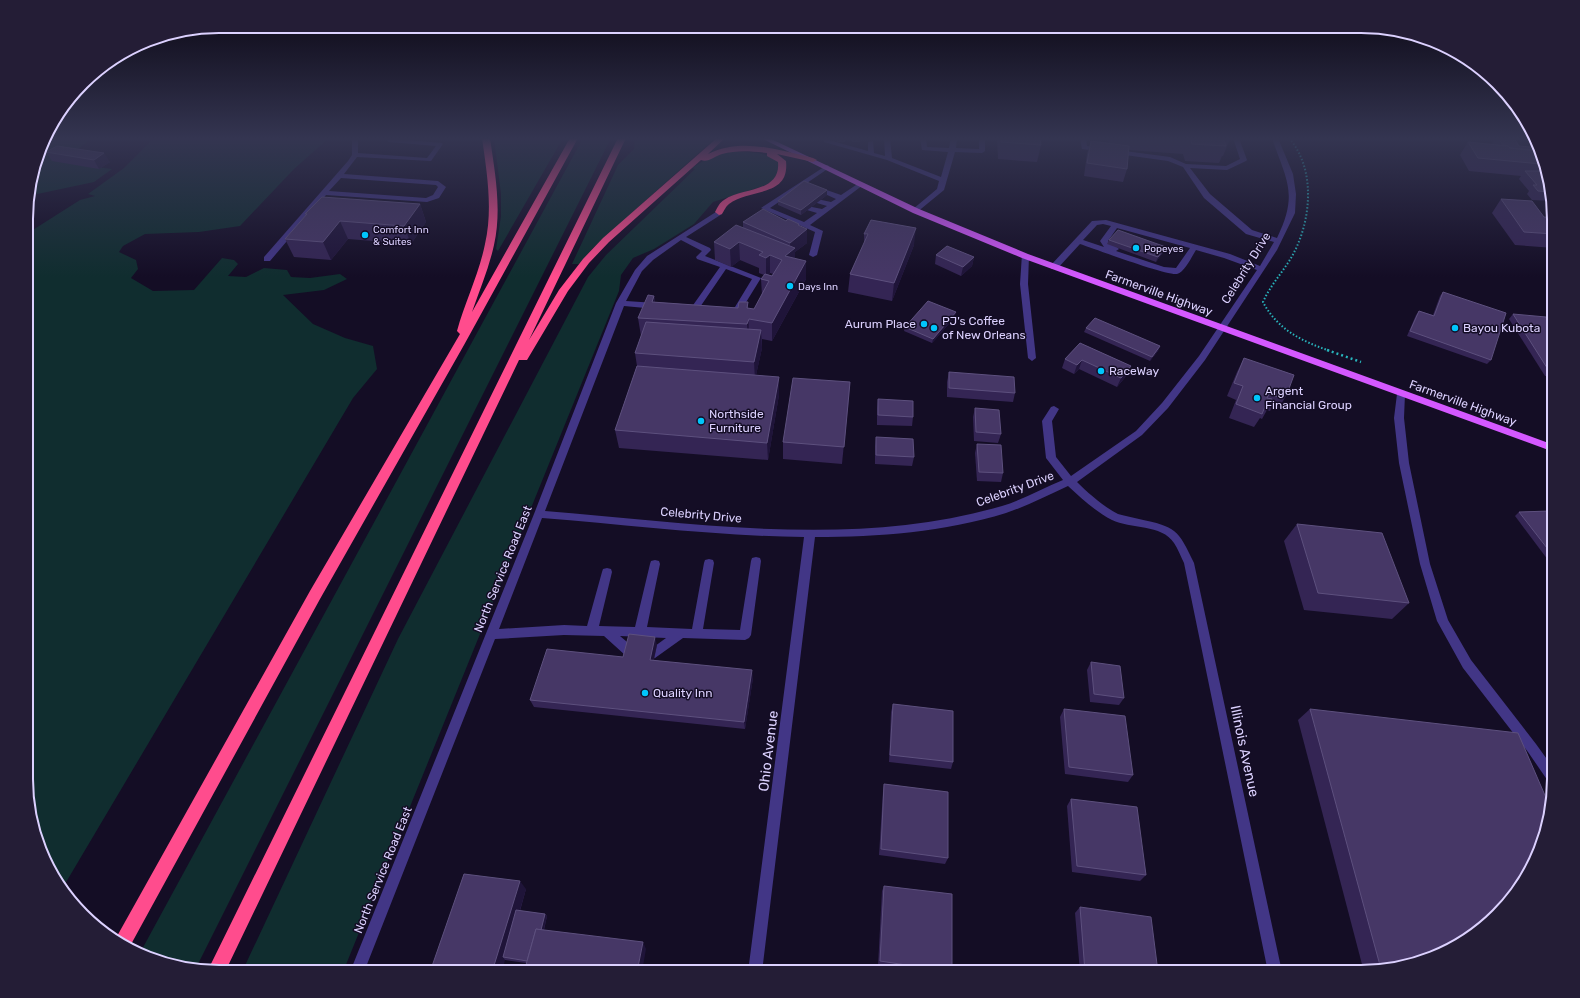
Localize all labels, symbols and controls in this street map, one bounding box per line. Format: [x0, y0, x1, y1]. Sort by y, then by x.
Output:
place label: Comfort Inn & Suites [373, 224, 429, 248]
street label: Celebrity Drive [1218, 229, 1274, 306]
marker: Comfort Inn & Suites [360, 230, 370, 240]
marker: Popeyes [1131, 243, 1141, 253]
place label: Popeyes [1144, 243, 1184, 255]
street label: Farmerville Highway [1103, 267, 1215, 319]
marker: Days Inn [785, 281, 795, 291]
place label: Days Inn [798, 281, 838, 293]
place label: PJ's Coffee of New Orleans [942, 314, 1026, 342]
place label: Aurum Place [845, 317, 916, 331]
marker: Aurum Place [919, 319, 929, 329]
place label: Bayou Kubota [1463, 321, 1540, 335]
marker: PJ's Coffee of New Orleans [929, 323, 939, 333]
marker: Bayou Kubota [1450, 323, 1460, 333]
place label: RaceWay [1109, 364, 1159, 378]
marker: RaceWay [1096, 366, 1106, 376]
street label: Farmerville Highway [1407, 377, 1519, 429]
place label: Argent Financial Group [1265, 384, 1352, 412]
marker: Argent Financial Group [1252, 393, 1262, 403]
place label: Northside Furniture [709, 407, 764, 435]
marker: Northside Furniture [696, 416, 706, 426]
street label: Celebrity Drive [974, 468, 1056, 510]
street label: North Service Road East [471, 503, 535, 634]
street label: Celebrity Drive [660, 504, 743, 526]
place label: Quality Inn [653, 686, 713, 700]
marker: Quality Inn [640, 688, 650, 698]
street label: Illinois Avenue [1227, 704, 1263, 799]
street label: Ohio Avenue [755, 709, 782, 793]
street label: North Service Road East [351, 804, 415, 935]

